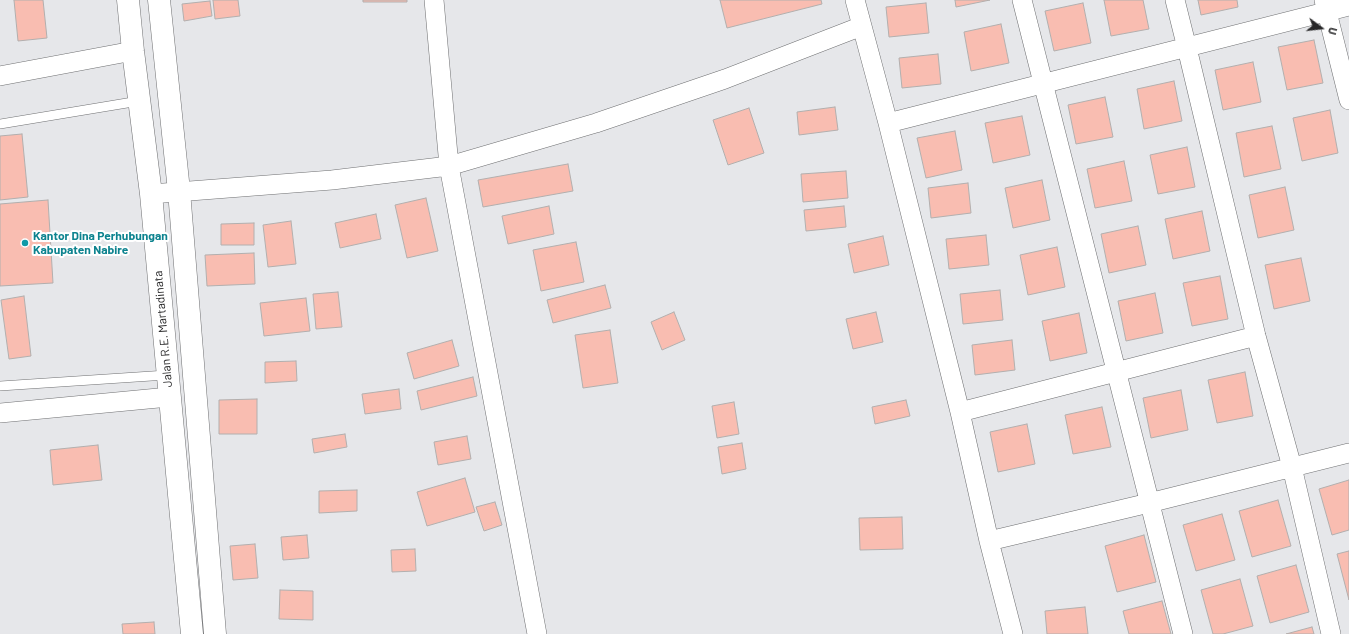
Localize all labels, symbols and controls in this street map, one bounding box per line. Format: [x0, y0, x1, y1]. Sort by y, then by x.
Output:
north arrow [1301, 8, 1341, 48]
text: U [1326, 26, 1340, 36]
place label: Kantor Dina Perhubungan Kabupaten Nabire [33, 229, 168, 257]
marker: Kantor Dina Perhubungan Kabupaten Nabire [20, 238, 30, 248]
street label: Jalan R.E. Martadinata [151, 270, 175, 388]

